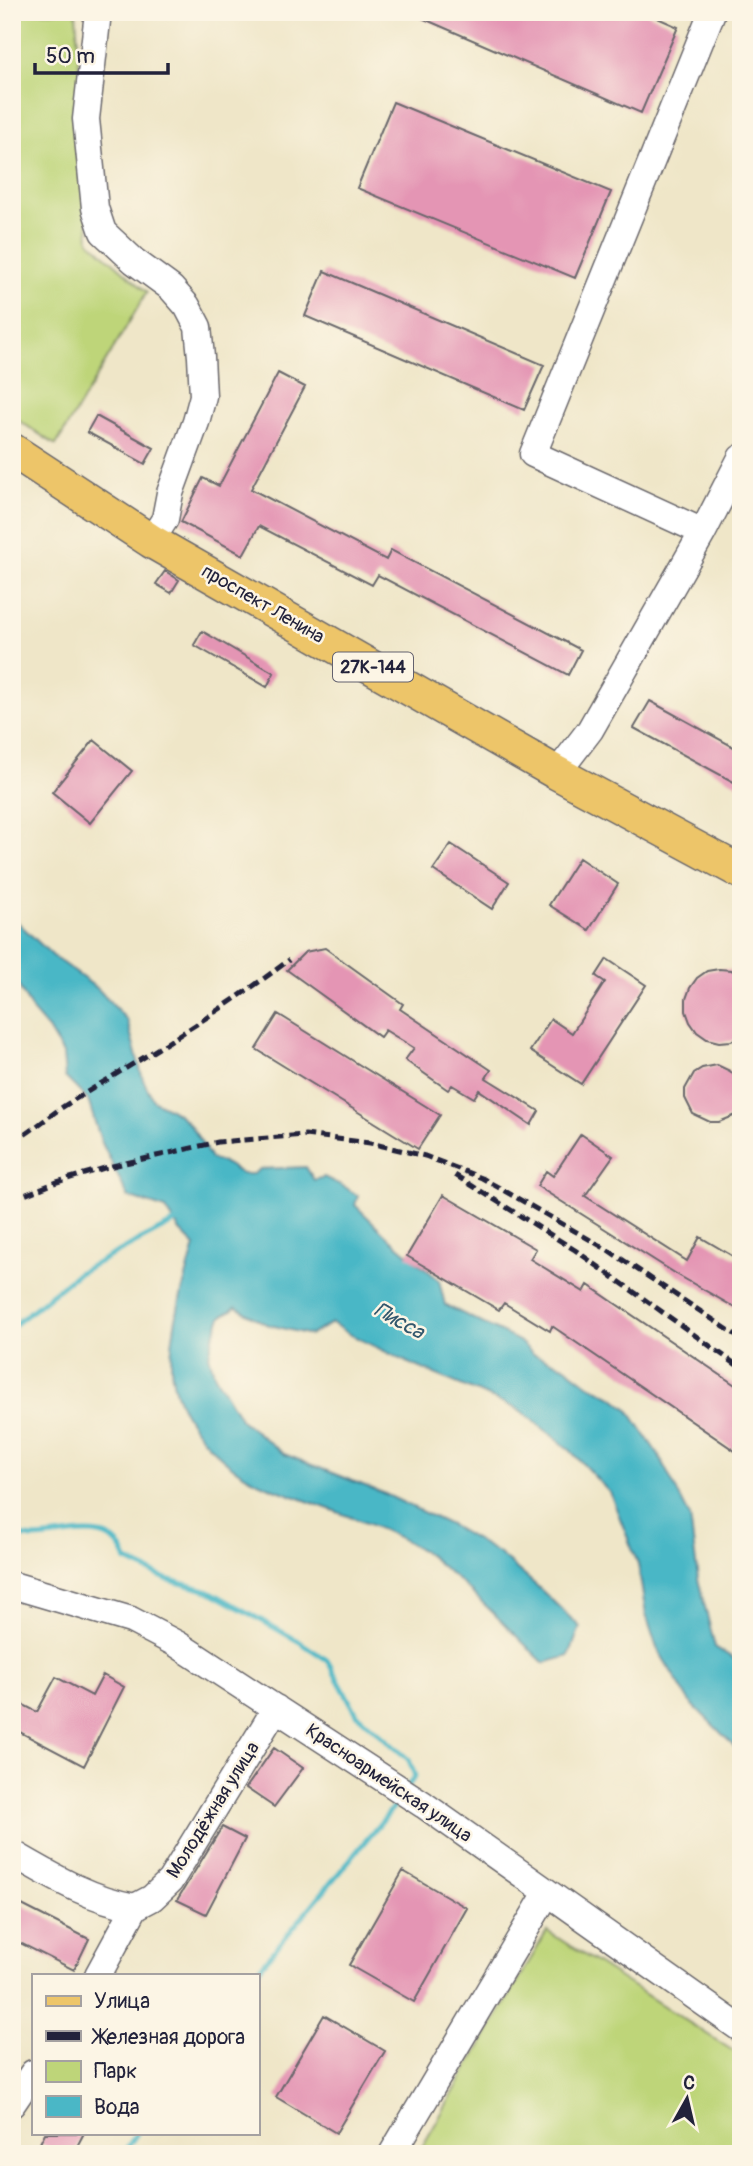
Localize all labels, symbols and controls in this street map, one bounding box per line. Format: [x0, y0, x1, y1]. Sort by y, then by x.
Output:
scale bar [35, 32, 168, 76]
text: 50 m [46, 43, 95, 70]
street label: проспект Ленина [197, 559, 329, 649]
road number: 27К-144 [333, 652, 413, 682]
water label: Писса [369, 1296, 430, 1346]
street label: Красноармейская улица [301, 1718, 477, 1848]
street label: Молодёжная улица [161, 1737, 265, 1883]
legend [32, 1974, 259, 2134]
text: Улица [94, 1988, 150, 2015]
text: Железная дорога [91, 2024, 245, 2051]
text: Парк [94, 2058, 137, 2085]
north arrow [652, 2064, 722, 2134]
text: С [682, 2070, 697, 2096]
text: Вода [94, 2094, 140, 2121]

